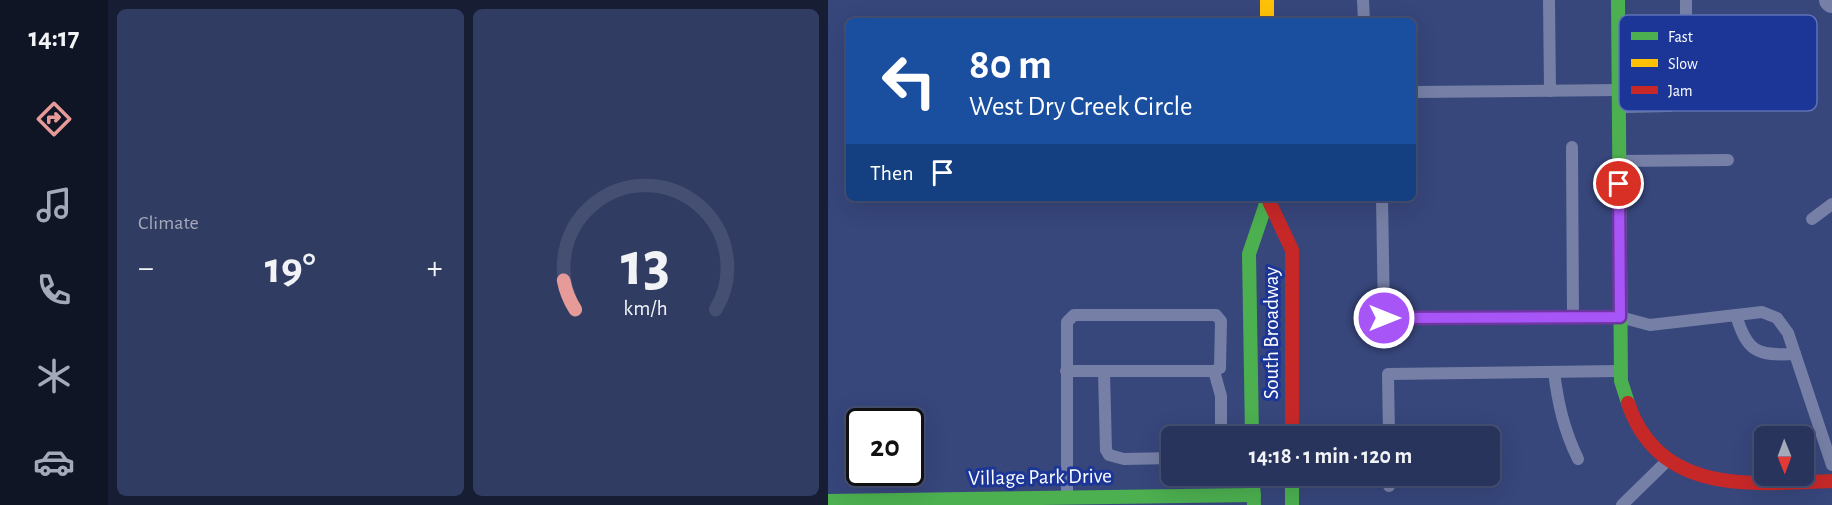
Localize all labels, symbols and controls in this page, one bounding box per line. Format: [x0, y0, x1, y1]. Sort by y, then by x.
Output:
legend [1619, 15, 1817, 111]
text: 14:17 [29, 24, 79, 51]
text: Fast [1668, 29, 1693, 45]
icon: left [870, 42, 948, 120]
text: 80 m [969, 44, 1052, 86]
text: Slow [1668, 56, 1698, 72]
text: Jam [1668, 83, 1693, 99]
text: West Dry Creek Circle [969, 93, 1193, 120]
icon: directions [33, 98, 75, 140]
icon: arrive [926, 156, 959, 189]
pin [1593, 158, 1644, 209]
text: Then [870, 162, 914, 184]
icon: arrive [1602, 167, 1635, 200]
icon: music [33, 184, 75, 226]
text: Climate [138, 213, 199, 233]
text: 13 [621, 234, 670, 296]
text: 19° [265, 246, 316, 291]
text: − [138, 252, 154, 285]
text: + [427, 252, 443, 285]
street label: South Broadway [1261, 267, 1282, 399]
icon: phone [33, 269, 75, 311]
position arrow [1352, 286, 1416, 350]
text: km/h [624, 298, 668, 319]
icon: climate [33, 355, 75, 397]
speed limit sign: 20 [846, 408, 924, 486]
north arrow [1754, 426, 1814, 486]
map controls [1754, 426, 1814, 486]
icon: car [33, 441, 75, 483]
text: 14:18 · 1 min · 120 m [1249, 445, 1412, 467]
street label: Village Park Drive [968, 465, 1112, 489]

